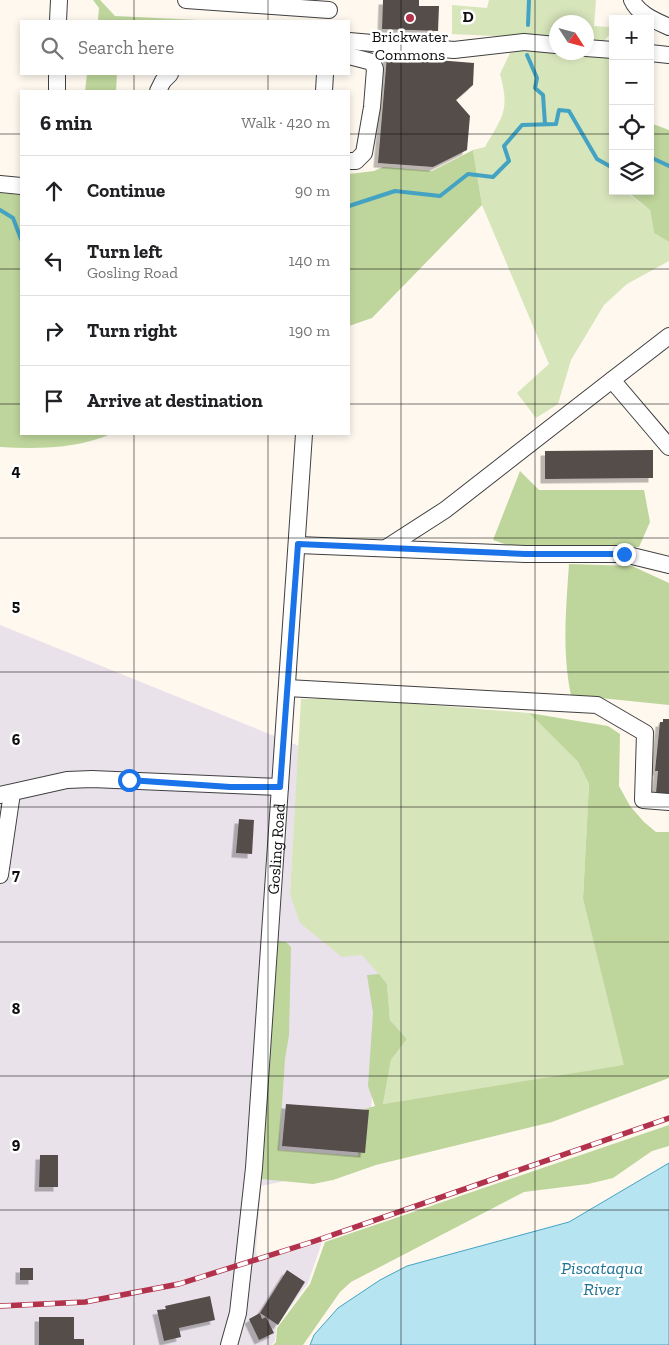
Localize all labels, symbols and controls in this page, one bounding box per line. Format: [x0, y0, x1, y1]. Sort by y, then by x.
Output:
text: D [462, 7, 474, 26]
marker: Brickwater Commons [404, 12, 416, 24]
north arrow [549, 15, 594, 60]
map controls [609, 15, 654, 195]
button: + [609, 15, 654, 60]
search box [20, 20, 350, 75]
place label: Brickwater Commons [372, 27, 449, 64]
icon: search [38, 34, 66, 62]
text: Search here [78, 36, 174, 59]
button: − [609, 60, 654, 105]
button: locate [609, 105, 654, 150]
text: 6 min [40, 110, 92, 135]
text: Walk · 420 m [241, 113, 330, 132]
button: layers [609, 150, 654, 195]
icon: ahead [40, 177, 68, 205]
text: Continue [87, 179, 165, 202]
text: 90 m [295, 181, 330, 200]
text: Turn left [87, 240, 162, 263]
icon: left [40, 247, 68, 275]
text: 140 m [289, 251, 330, 270]
text: Gosling Road [87, 263, 178, 282]
icon: right [40, 317, 68, 345]
text: Turn right [87, 319, 177, 342]
text: 190 m [289, 321, 330, 340]
icon: arrive [40, 387, 68, 415]
text: Arrive at destination [87, 389, 263, 412]
text: 4 [11, 461, 21, 480]
route end [613, 543, 636, 566]
text: 5 [12, 596, 20, 615]
text: 6 [12, 730, 21, 749]
route start [118, 769, 141, 792]
street label: Gosling Road [263, 803, 288, 895]
text: 7 [12, 865, 20, 884]
text: 8 [12, 999, 21, 1018]
text: 9 [12, 1134, 21, 1153]
water label: Piscataqua River [561, 1257, 643, 1300]

